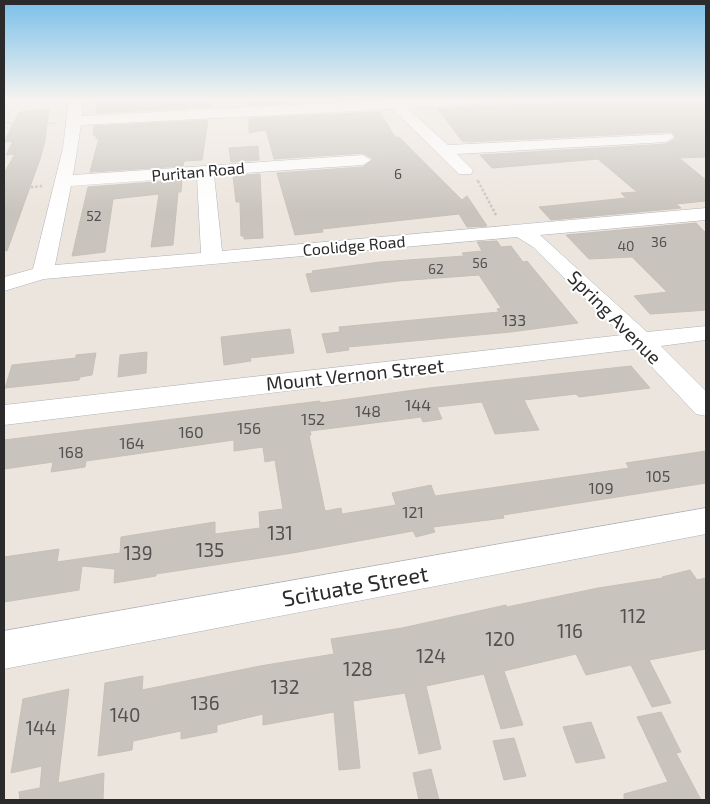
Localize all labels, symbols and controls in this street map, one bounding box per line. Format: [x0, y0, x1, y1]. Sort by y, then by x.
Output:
street label: Puritan Road [151, 157, 245, 185]
house number: 6 [394, 165, 402, 182]
house number: 52 [86, 207, 102, 224]
street label: Coolidge Road [302, 231, 406, 259]
house number: 36 [651, 233, 667, 250]
house number: 40 [617, 237, 635, 254]
house number: 56 [472, 254, 488, 271]
house number: 62 [428, 260, 444, 277]
street label: Spring Avenue [563, 265, 667, 369]
house number: 133 [502, 310, 526, 329]
street label: Mount Vernon Street [265, 353, 445, 395]
house number: 144 [405, 395, 431, 414]
house number: 148 [355, 401, 381, 420]
house number: 152 [301, 409, 325, 428]
house number: 156 [237, 418, 261, 437]
house number: 160 [178, 422, 204, 441]
house number: 164 [119, 433, 145, 452]
house number: 168 [58, 442, 84, 461]
house number: 105 [646, 466, 670, 485]
house number: 109 [588, 478, 614, 497]
house number: 121 [402, 502, 424, 521]
house number: 131 [267, 521, 293, 544]
house number: 135 [196, 538, 224, 561]
house number: 139 [124, 541, 153, 564]
street label: Scituate Street [280, 559, 430, 611]
house number: 112 [620, 604, 646, 627]
house number: 116 [557, 619, 583, 642]
house number: 120 [485, 627, 515, 650]
house number: 124 [416, 644, 446, 667]
house number: 128 [343, 657, 373, 680]
house number: 132 [271, 675, 299, 698]
house number: 136 [191, 691, 220, 714]
house number: 140 [110, 703, 140, 726]
house number: 144 [26, 716, 56, 739]

